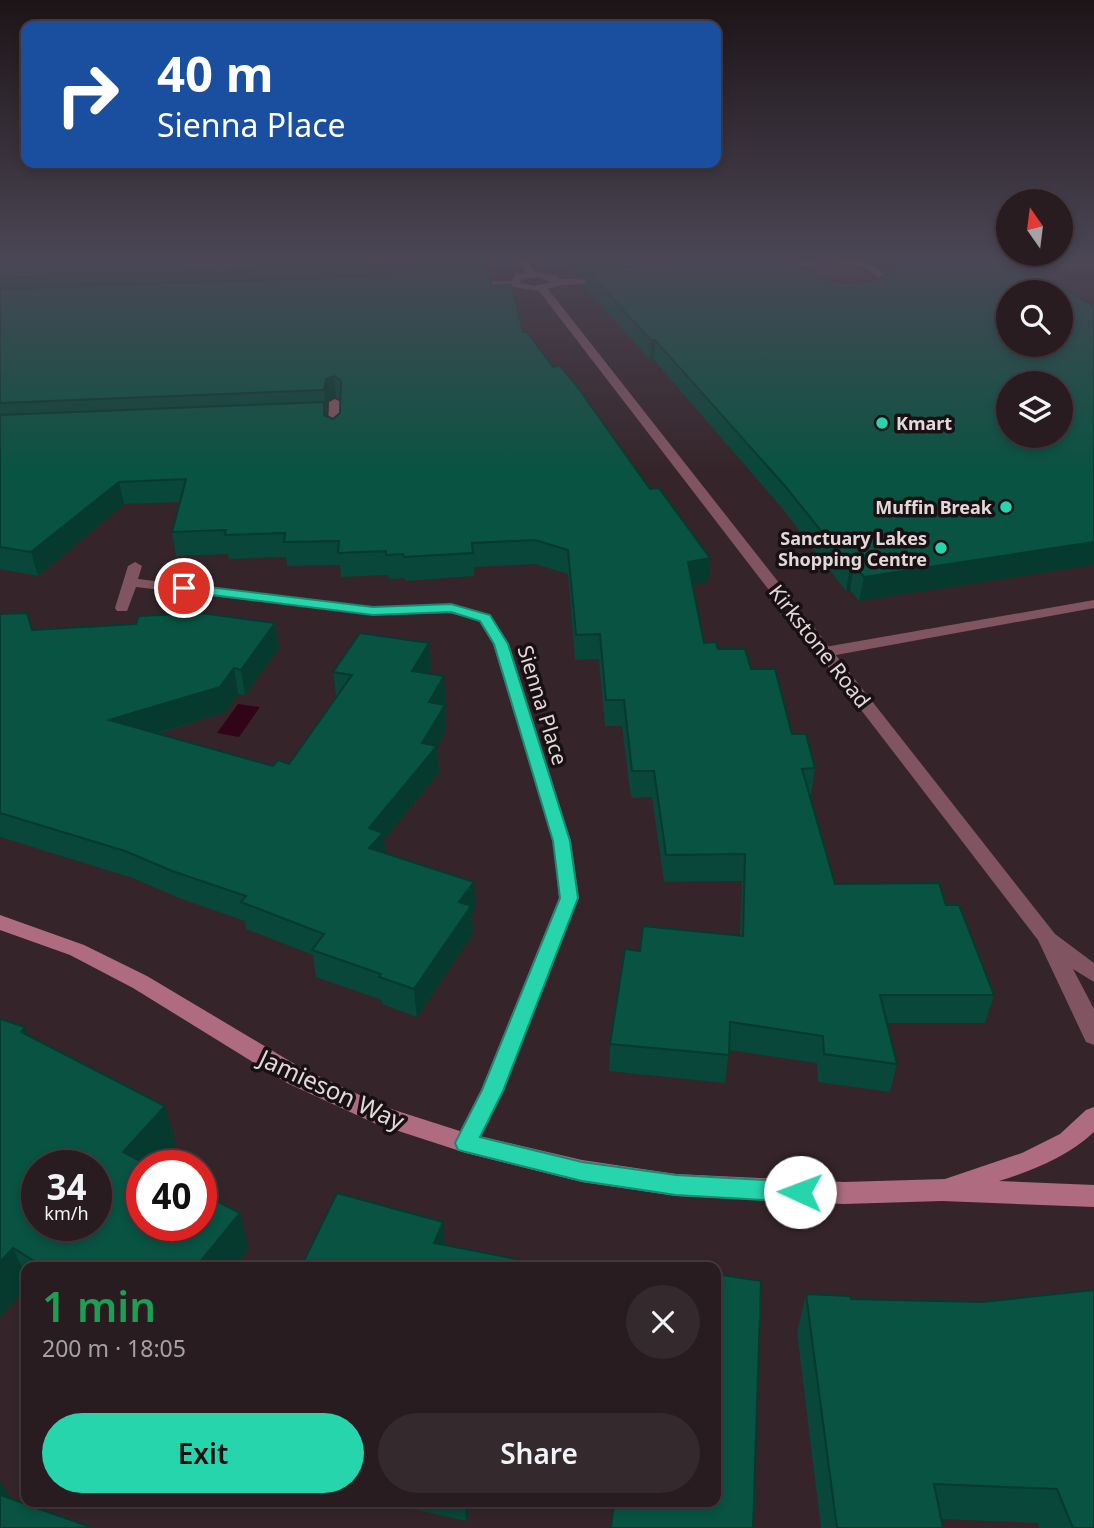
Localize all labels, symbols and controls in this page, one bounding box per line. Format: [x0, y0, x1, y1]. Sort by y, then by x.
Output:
text: 40 m [157, 40, 274, 106]
icon: right [42, 49, 133, 140]
text: Sienna Place [157, 103, 346, 146]
north arrow [996, 189, 1073, 266]
map controls [996, 189, 1073, 448]
button: search [996, 280, 1073, 357]
button: layers [996, 371, 1073, 448]
place label: Kmart [896, 411, 952, 435]
marker: Kmart [874, 415, 890, 431]
place label: Muffin Break [875, 495, 993, 519]
marker: Muffin Break [998, 499, 1014, 515]
place label: Sanctuary Lakes Shopping Centre [778, 526, 927, 571]
marker: Sanctuary Lakes Shopping Centre [933, 540, 949, 556]
pin [154, 558, 214, 618]
icon: arrive [165, 569, 203, 607]
street label: Kirkstone Road [763, 579, 877, 713]
street label: Sienna Place [512, 642, 574, 768]
street label: Jamieson Way [252, 1040, 411, 1137]
speed limit sign: 40 [126, 1150, 217, 1241]
position arrow [763, 1155, 837, 1229]
text: 34 [46, 1163, 87, 1210]
text: km/h [44, 1201, 89, 1225]
text: 1 min [42, 1277, 156, 1334]
button: close [626, 1285, 700, 1359]
text: 200 m · 18:05 [42, 1332, 186, 1364]
button: Exit [42, 1413, 364, 1493]
button: Share [378, 1413, 700, 1493]

